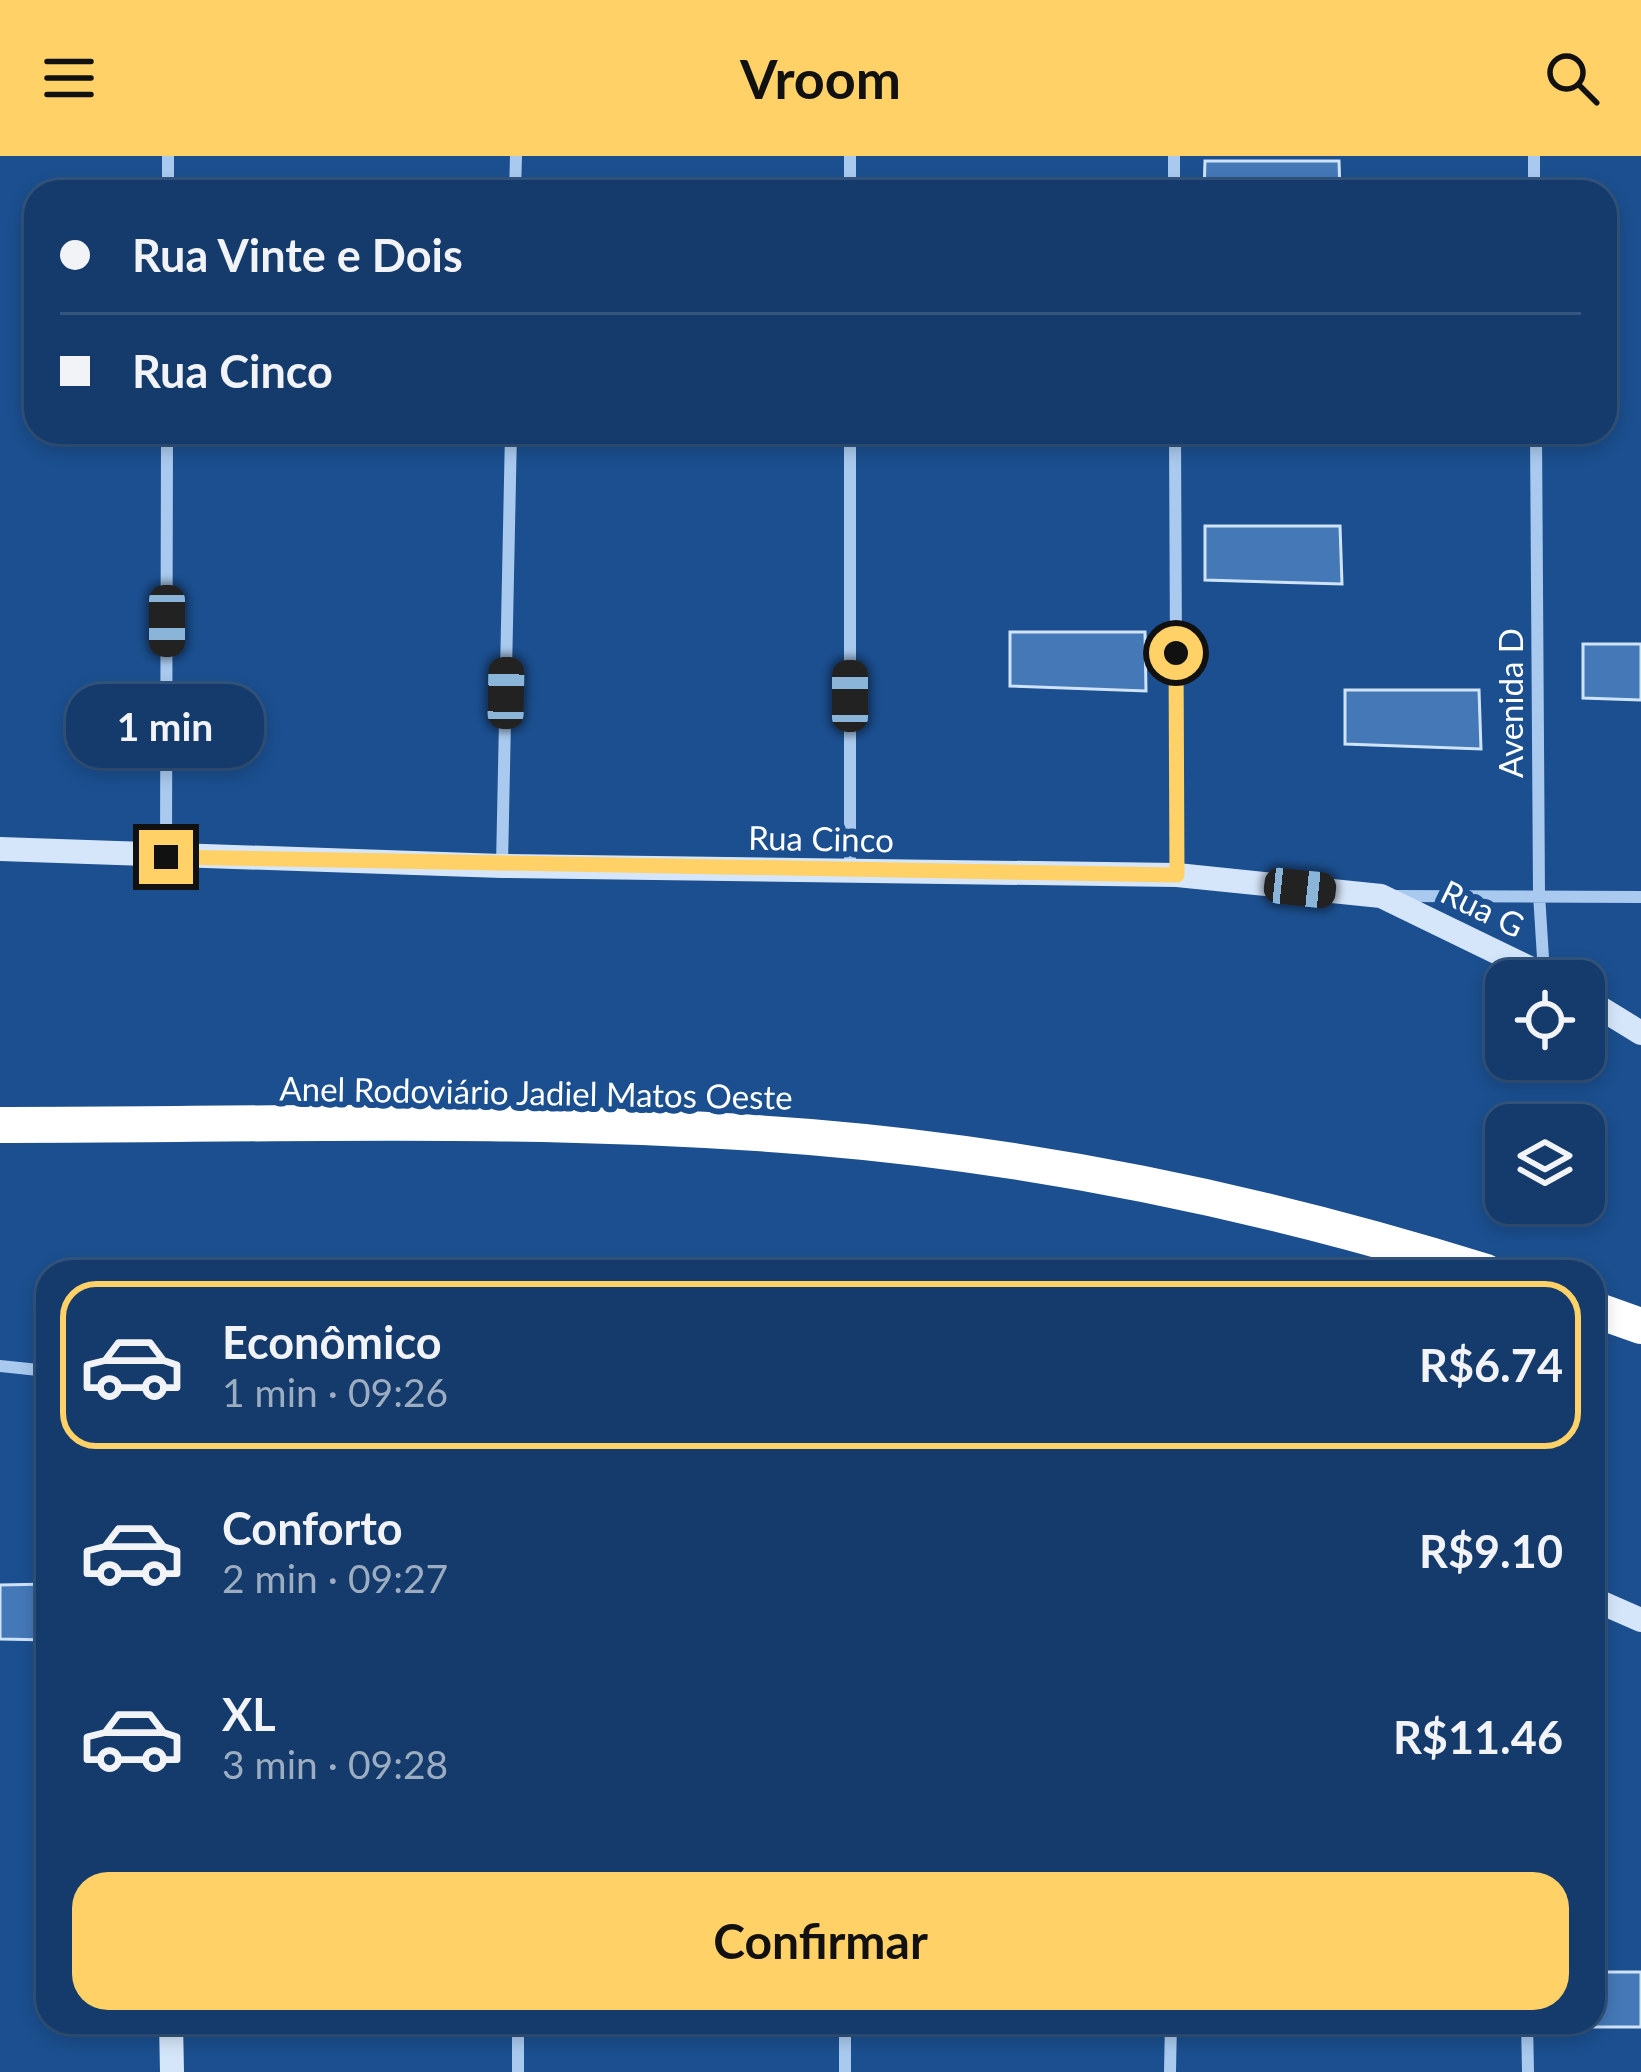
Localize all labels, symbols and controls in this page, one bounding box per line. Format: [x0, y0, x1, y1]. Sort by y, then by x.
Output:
icon: menu [36, 45, 102, 111]
icon: search [1539, 45, 1605, 111]
text: Vroom [740, 46, 901, 111]
text: Rua Vinte e Dois [132, 228, 463, 282]
text: Rua Cinco [132, 344, 333, 398]
car [149, 585, 185, 657]
route start [1149, 626, 1203, 680]
street label: Avenida D [1490, 628, 1530, 778]
car [487, 657, 525, 729]
car [832, 660, 868, 732]
callout: 1 min [67, 683, 265, 767]
text: 1 min [117, 703, 213, 749]
street label: Rua Cinco [748, 817, 894, 859]
route end [139, 830, 193, 884]
car [1262, 866, 1338, 910]
street label: Rua G [1435, 871, 1531, 945]
map controls [1485, 960, 1605, 1224]
button: locate [1485, 960, 1605, 1080]
street label: Anel Rodoviário Jadiel Matos Oeste [279, 1068, 793, 1116]
button: layers [1485, 1104, 1605, 1224]
icon: car [78, 1311, 186, 1419]
text: Econômico [222, 1315, 442, 1369]
text: R$6.74 [1419, 1338, 1563, 1392]
text: 1 min · 09:26 [222, 1369, 448, 1415]
icon: car [78, 1497, 186, 1605]
text: Conforto [222, 1501, 403, 1555]
text: R$9.10 [1419, 1524, 1563, 1578]
text: 2 min · 09:27 [222, 1555, 448, 1601]
icon: car [78, 1683, 186, 1791]
text: XL [222, 1687, 276, 1741]
text: R$11.46 [1393, 1710, 1563, 1764]
text: 3 min · 09:28 [222, 1741, 448, 1787]
button: Confirmar [72, 1872, 1569, 2010]

